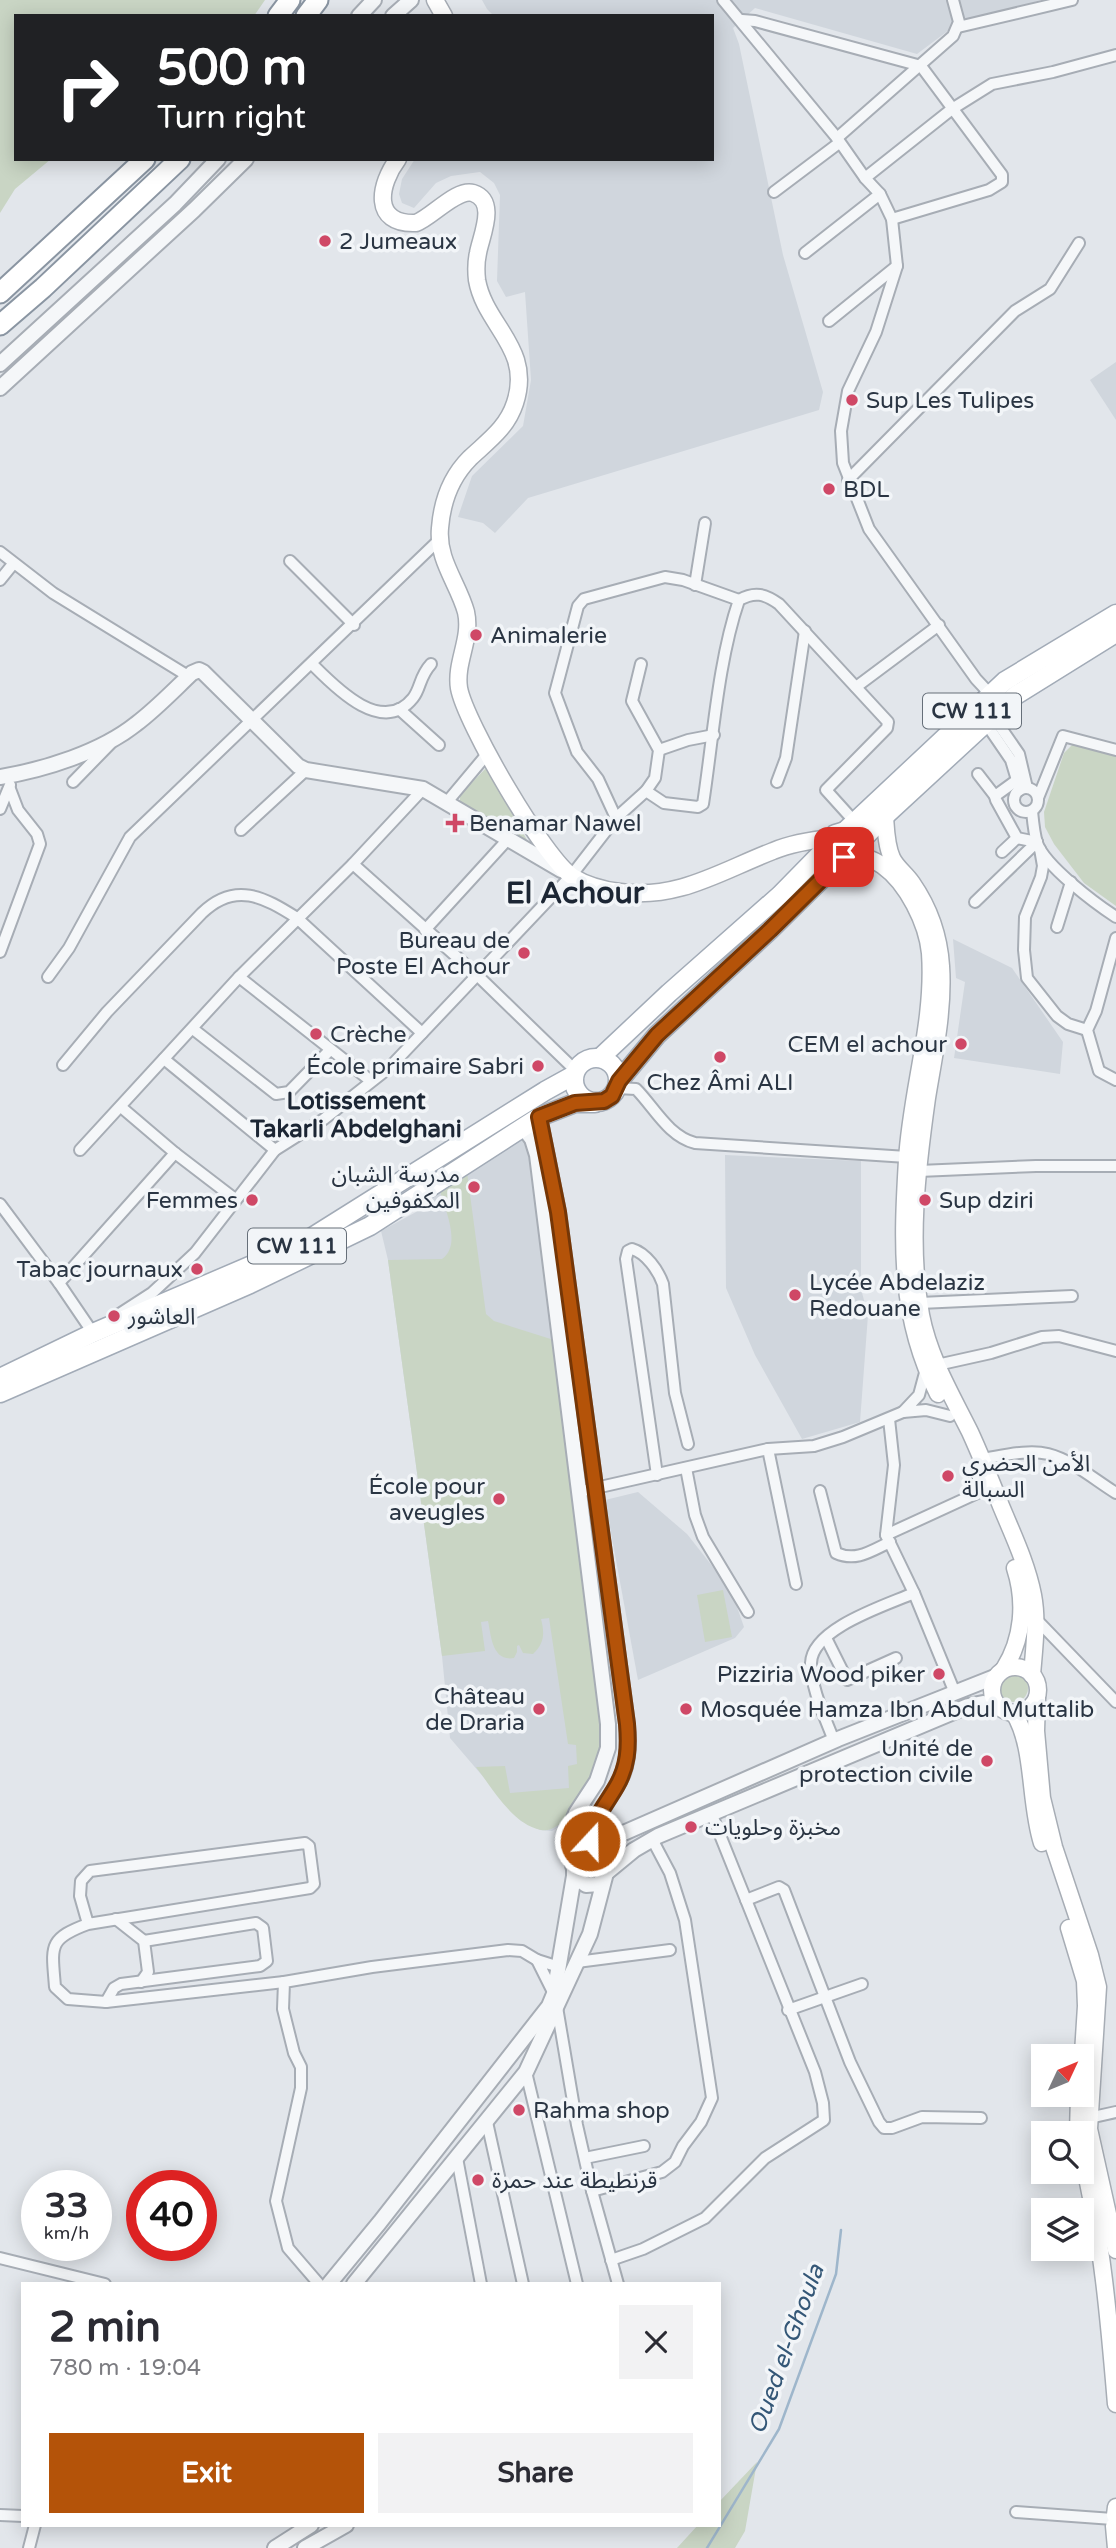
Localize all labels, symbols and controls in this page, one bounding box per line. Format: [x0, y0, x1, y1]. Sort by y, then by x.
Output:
text: 500 m [157, 39, 307, 98]
icon: right [42, 42, 133, 133]
text: Turn right [157, 99, 306, 137]
place label: 2 Jumeaux [339, 228, 457, 256]
marker: 2 Jumeaux [317, 233, 333, 249]
place label: Sup Les Tulipes [866, 387, 1034, 415]
marker: Sup Les Tulipes [844, 392, 860, 408]
place label: BDL [843, 476, 889, 504]
marker: BDL [821, 481, 837, 497]
place label: Animalerie [490, 622, 607, 650]
marker: Animalerie [468, 627, 484, 643]
road number: CW 111 [923, 694, 1021, 728]
place label: Benamar Nawel [469, 810, 642, 838]
marker: Benamar Nawel [447, 815, 463, 831]
pin [814, 827, 874, 887]
icon: arrive [825, 838, 863, 876]
district label: El Achour [506, 875, 645, 912]
place label: Bureau de Poste El Achour [336, 927, 510, 981]
marker: Bureau de Poste El Achour [516, 945, 532, 961]
place label: Crèche [330, 1021, 407, 1049]
marker: Crèche [308, 1026, 324, 1042]
place label: CEM el achour [787, 1031, 947, 1059]
marker: CEM el achour [953, 1036, 969, 1052]
marker: Chez Âmi ALI [712, 1049, 728, 1065]
place label: École primaire Sabri [306, 1053, 524, 1081]
marker: École primaire Sabri [530, 1058, 546, 1074]
place label: Chez Âmi ALI [646, 1069, 794, 1097]
district label: Lotissement Takarli Abdelghani [249, 1087, 462, 1144]
place label: مدرسة الشبان المكفوفين [331, 1161, 460, 1215]
marker: مدرسة الشبان المكفوفين [466, 1179, 482, 1195]
place label: Femmes [146, 1187, 238, 1215]
place label: Sup dziri [939, 1187, 1034, 1215]
marker: Femmes [244, 1192, 260, 1208]
marker: Sup dziri [917, 1192, 933, 1208]
road number: CW 111 [248, 1228, 346, 1264]
place label: Tabac journaux [17, 1256, 183, 1284]
marker: Tabac journaux [189, 1261, 205, 1277]
place label: Lycée Abdelaziz Redouane [809, 1269, 985, 1323]
marker: Lycée Abdelaziz Redouane [787, 1287, 803, 1303]
place label: العاشور [127, 1303, 195, 1331]
marker: العاشور [106, 1308, 122, 1324]
place label: الأمن الحضري السبالة [962, 1450, 1090, 1504]
marker: الأمن الحضري السبالة [940, 1468, 956, 1484]
place label: École pour aveugles [368, 1473, 485, 1527]
marker: École pour aveugles [491, 1491, 507, 1507]
place label: Pizziria Wood piker [717, 1661, 925, 1689]
marker: Pizziria Wood piker [931, 1666, 947, 1682]
place label: Château de Draria [425, 1683, 525, 1737]
place label: Mosquée Hamza Ibn Abdul Muttalib [700, 1696, 1094, 1724]
marker: Château de Draria [531, 1701, 547, 1717]
marker: Mosquée Hamza Ibn Abdul Muttalib [678, 1701, 694, 1717]
place label: Unité de protection civile [799, 1735, 973, 1789]
marker: Unité de protection civile [979, 1753, 995, 1769]
position arrow [553, 1804, 627, 1878]
place label: مخبزة وحلويات [705, 1814, 841, 1842]
marker: مخبزة وحلويات [683, 1819, 699, 1835]
north arrow [1031, 2044, 1094, 2107]
map controls [1031, 2044, 1094, 2261]
place label: Rahma shop [533, 2097, 670, 2125]
marker: Rahma shop [511, 2102, 527, 2118]
button: search [1031, 2121, 1094, 2184]
place label: قرنطيطة عند حمرة [492, 2167, 657, 2195]
speed limit sign: 40 [126, 2170, 217, 2261]
marker: قرنطيطة عند حمرة [470, 2172, 486, 2188]
text: 33 [45, 2185, 88, 2227]
button: layers [1031, 2198, 1094, 2261]
text: km/h [44, 2222, 89, 2244]
water label: Oued el-Ghoula [742, 2260, 831, 2438]
text: 2 min [49, 2302, 161, 2353]
button: close [619, 2305, 693, 2379]
text: 780 m · 19:04 [49, 2354, 201, 2382]
button: Exit [49, 2433, 364, 2513]
button: Share [378, 2433, 693, 2513]

